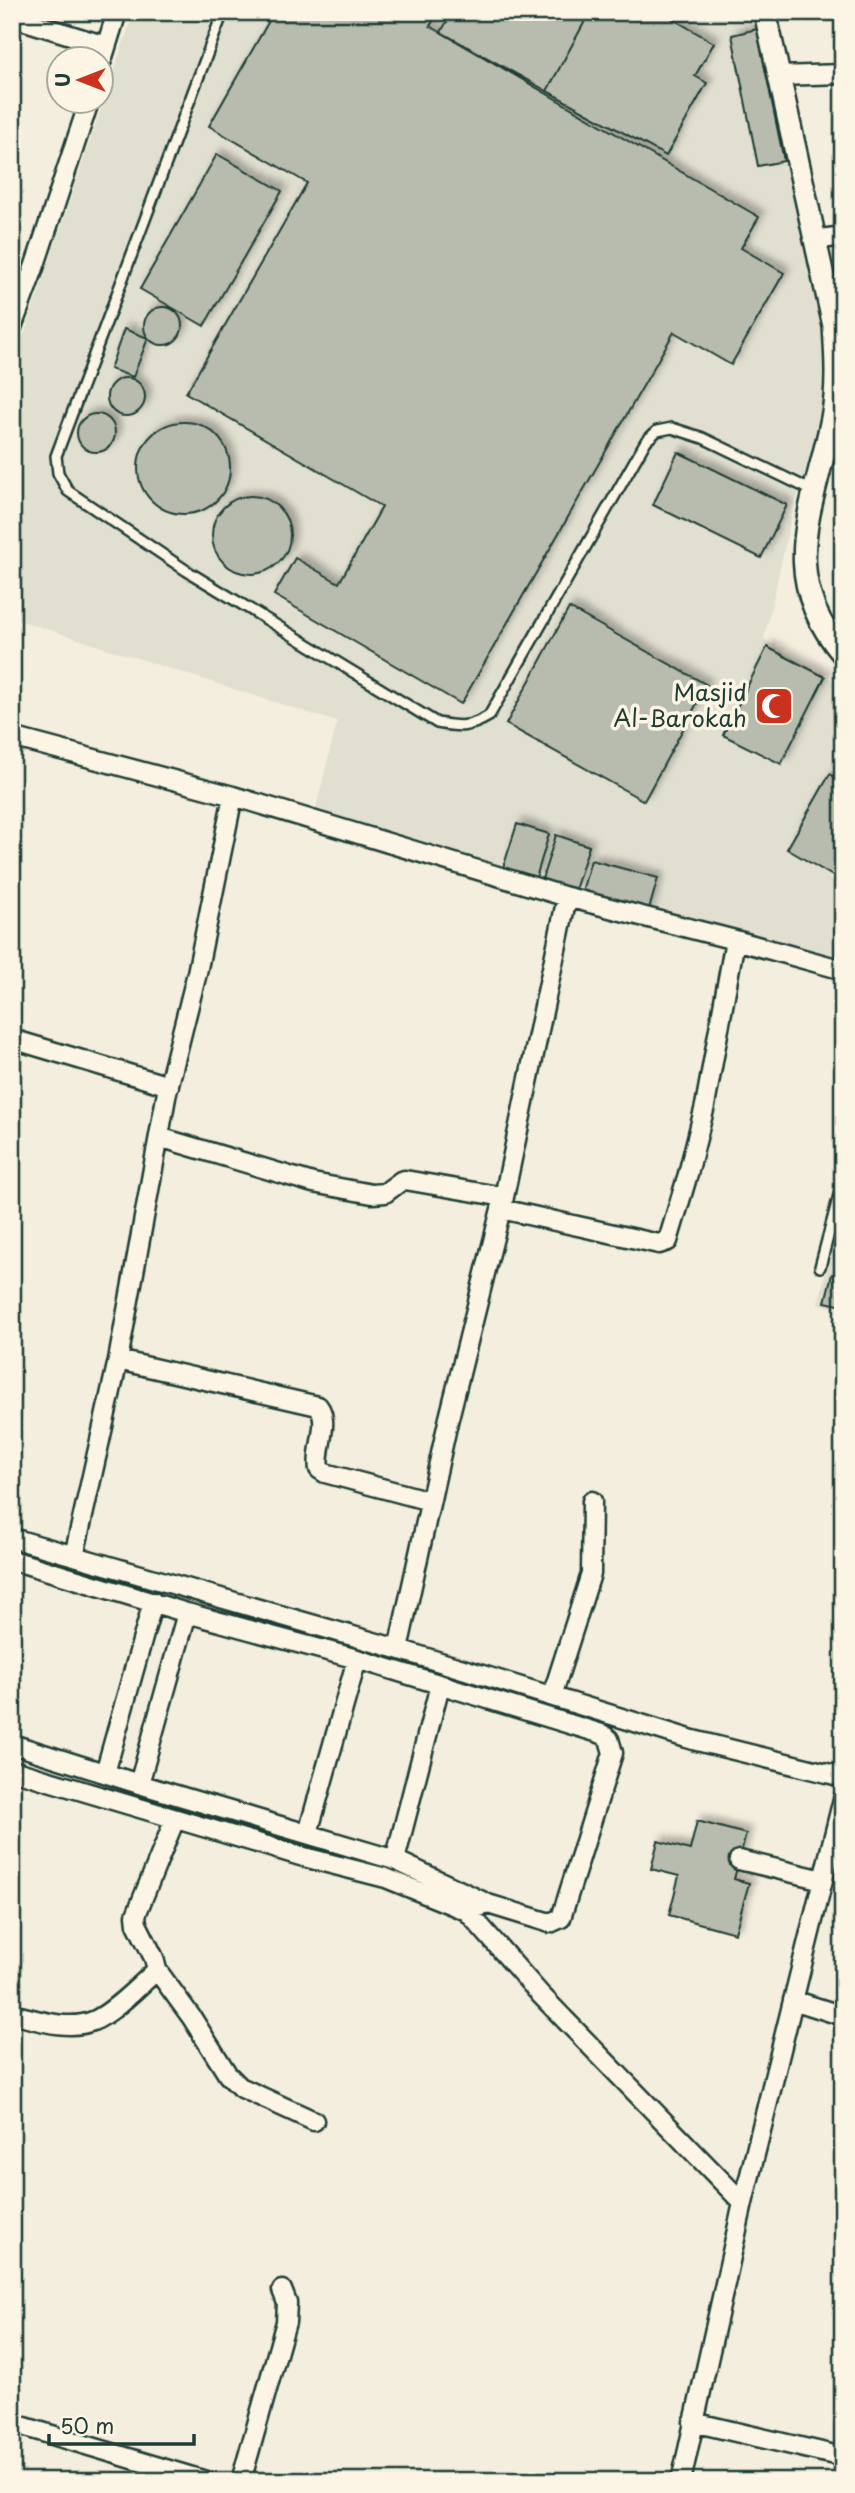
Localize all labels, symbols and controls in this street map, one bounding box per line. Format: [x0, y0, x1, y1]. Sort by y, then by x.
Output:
north arrow [46, 46, 116, 116]
text: U [48, 73, 76, 87]
place label: Masjid Al-Barokah [614, 674, 747, 735]
mosque icon: Masjid Al-Barokah [753, 685, 795, 727]
scale bar [49, 2402, 194, 2446]
text: 50 m [60, 2409, 114, 2441]

